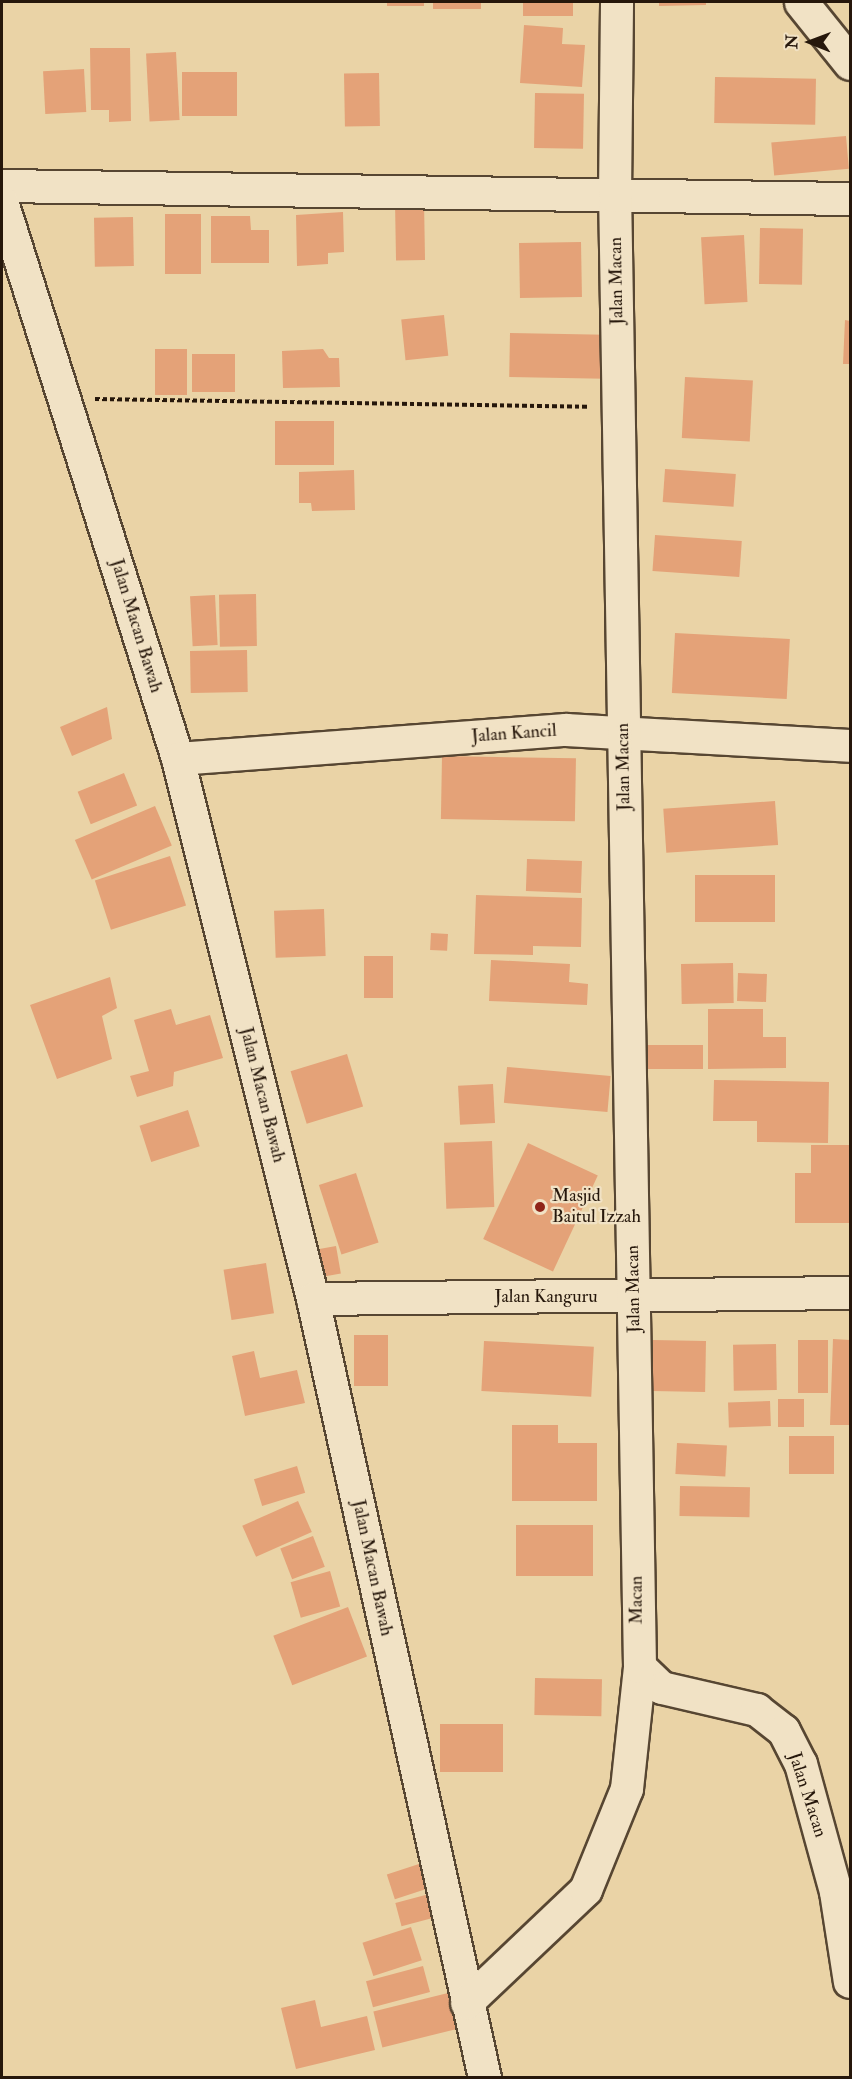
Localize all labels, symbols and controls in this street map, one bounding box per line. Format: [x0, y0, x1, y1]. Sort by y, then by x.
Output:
north arrow [780, 12, 840, 72]
text: N [782, 34, 802, 49]
street label: Jalan Macan [605, 237, 629, 325]
street label: Jalan Macan Bawah [105, 557, 167, 695]
street label: Jalan Kancil [471, 720, 557, 748]
street label: Jalan Macan [612, 723, 636, 811]
street label: Jalan Macan Bawah [235, 1025, 289, 1165]
place label: Masjid Baitul Izzah [552, 1186, 641, 1228]
marker: Masjid Baitul Izzah [533, 1200, 547, 1214]
street label: Jalan Macan [622, 1245, 646, 1333]
street label: Jalan Kanguru [495, 1286, 597, 1308]
street label: Jalan Macan Bawah [347, 1498, 397, 1638]
street label: Macan [626, 1576, 648, 1624]
street label: Jalan Macan [783, 1750, 831, 1840]

